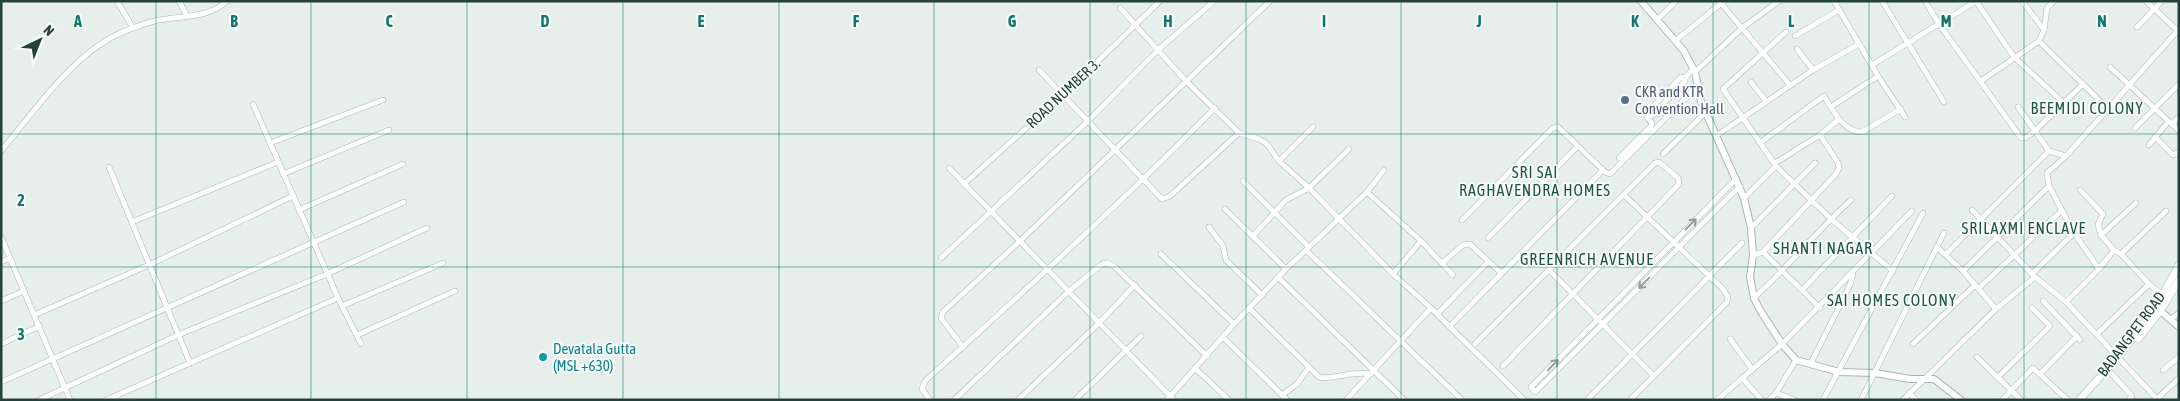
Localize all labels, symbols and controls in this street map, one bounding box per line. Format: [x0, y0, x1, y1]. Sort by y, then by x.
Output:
text: A [73, 12, 82, 30]
text: B [230, 12, 238, 30]
text: C [385, 12, 393, 30]
text: D [541, 12, 550, 30]
text: E [698, 12, 705, 30]
text: F [853, 12, 860, 30]
text: G [1008, 12, 1017, 30]
text: H [1163, 12, 1173, 30]
text: I [1322, 12, 1326, 30]
text: J [1475, 12, 1482, 30]
text: K [1631, 12, 1639, 30]
text: L [1788, 12, 1795, 30]
text: M [1941, 12, 1951, 30]
text: N [2097, 12, 2107, 30]
north arrow [15, 15, 65, 65]
text: N [40, 22, 57, 39]
street label: ROAD NUMBER 3. [1023, 54, 1104, 131]
place label: CKR and KTR Convention Hall [1635, 83, 1724, 117]
marker: CKR and KTR Convention Hall [1619, 94, 1631, 106]
district label: BEEMIDI COLONY [2030, 99, 2144, 117]
district label: SRI SAI RAGHAVENDRA HOMES [1459, 163, 1611, 199]
text: 2 [17, 191, 25, 209]
one-way arrow [1685, 218, 1697, 231]
district label: SRILAXMI ENCLAVE [1962, 219, 2086, 237]
district label: SHANTI NAGAR [1773, 239, 1873, 257]
district label: GREENRICH AVENUE [1520, 250, 1654, 268]
one-way arrow [1638, 277, 1650, 289]
street label: BADANGPET ROAD [2094, 288, 2168, 380]
district label: SAI HOMES COLONY [1827, 291, 1957, 309]
text: 3 [17, 325, 25, 343]
place label: Devatala Gutta (MSL +630) [553, 340, 636, 374]
marker: Devatala Gutta (MSL +630) [537, 351, 549, 363]
one-way arrow [1547, 359, 1559, 371]

